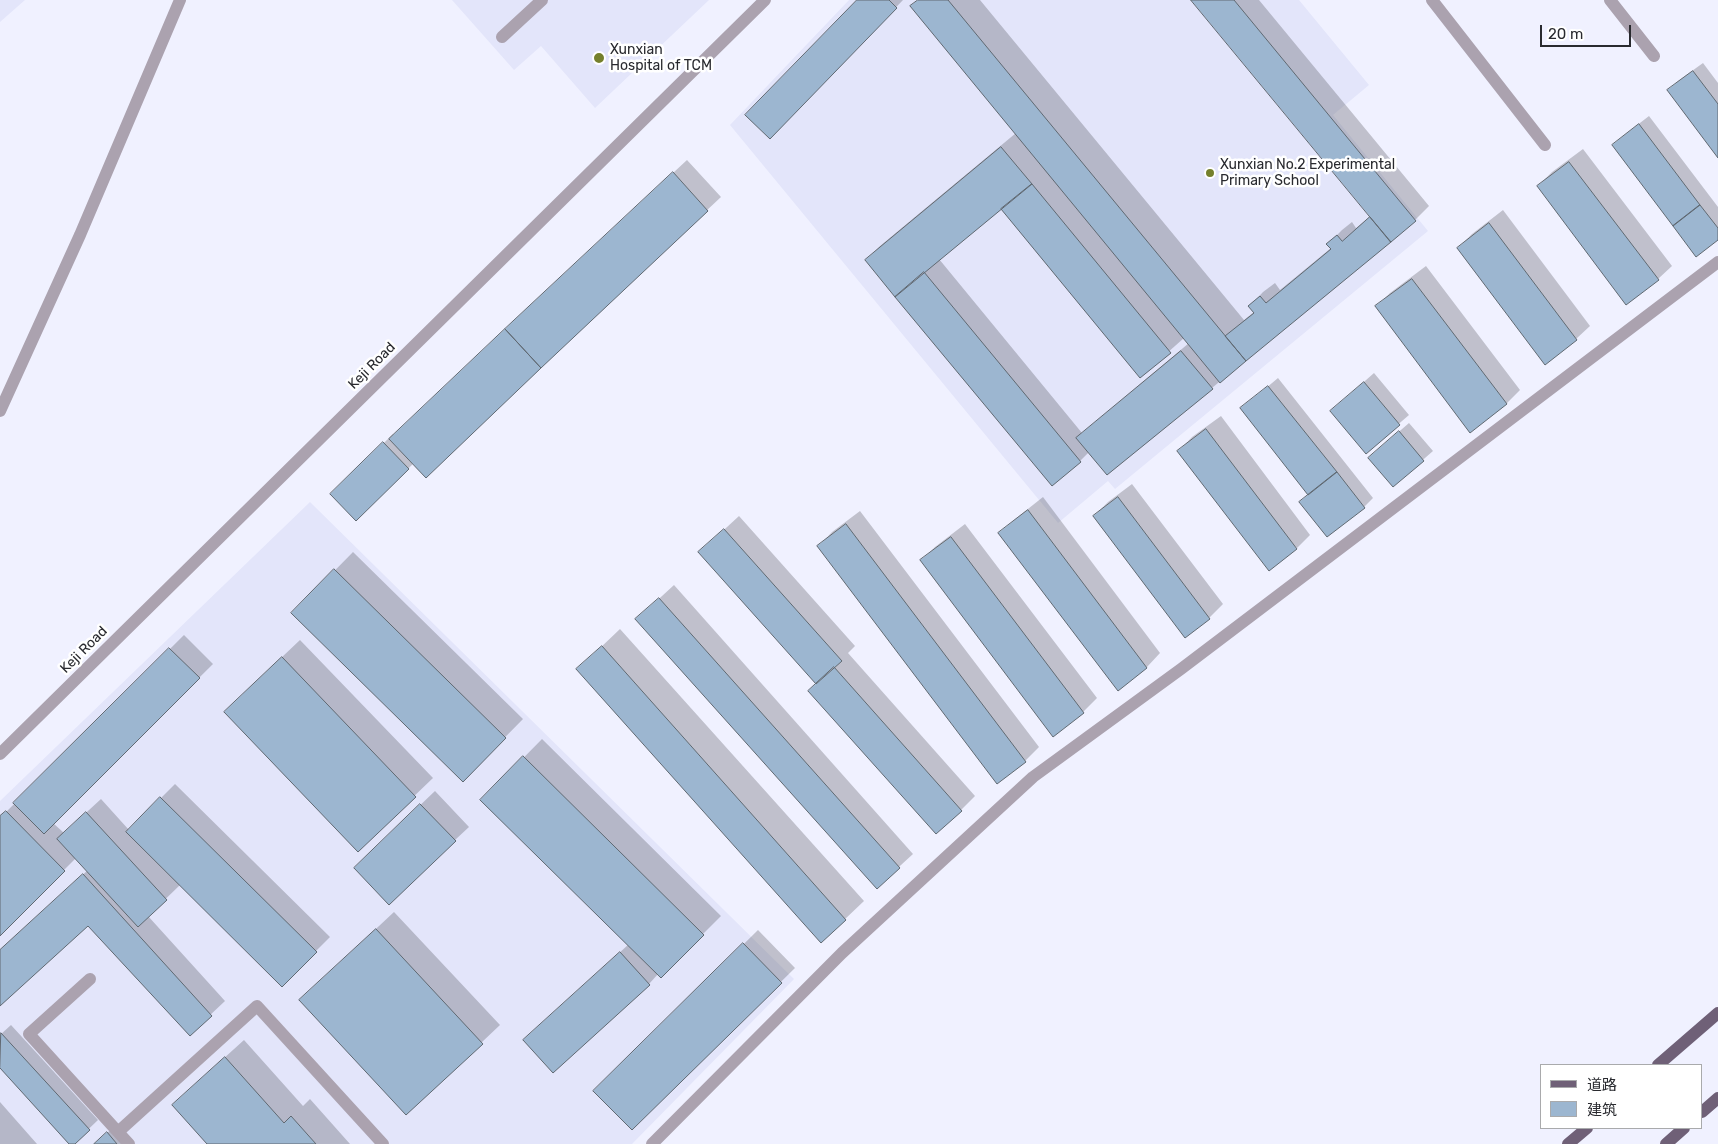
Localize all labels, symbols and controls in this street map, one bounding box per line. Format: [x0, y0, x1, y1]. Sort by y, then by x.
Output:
scale bar [1543, 15, 1634, 47]
text: 20 m [1548, 25, 1583, 43]
place label: Xunxian Hospital of TCM [610, 42, 712, 74]
marker: Xunxian Hospital of TCM [592, 51, 606, 65]
place label: Xunxian No.2 Experimental Primary School [1220, 157, 1395, 190]
marker: Xunxian No.2 Experimental Primary School [1204, 167, 1216, 179]
street label: Keji Road [345, 339, 399, 393]
street label: Keji Road [57, 623, 111, 677]
legend [1540, 1064, 1703, 1129]
text: 道路 [1587, 1076, 1617, 1094]
text: 建筑 [1587, 1101, 1617, 1119]

